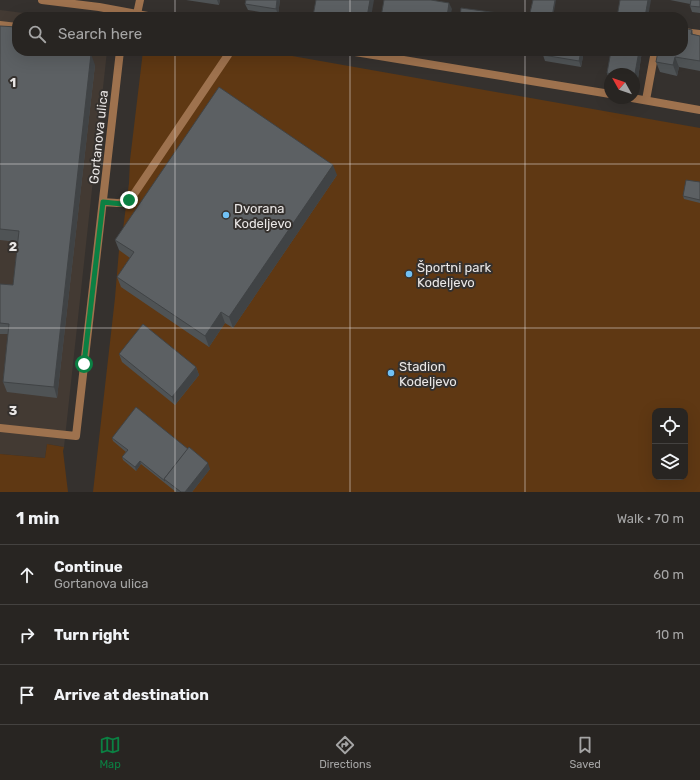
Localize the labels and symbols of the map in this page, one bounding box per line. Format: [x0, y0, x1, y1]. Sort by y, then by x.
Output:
north arrow [604, 68, 640, 104]
text: 1 [10, 75, 16, 90]
street label: Gortanova ulica [86, 89, 111, 185]
route end [120, 191, 138, 209]
place label: Dvorana Kodeljevo [234, 201, 292, 231]
marker: Dvorana Kodeljevo [221, 210, 231, 220]
text: 2 [9, 239, 17, 254]
place label: Športni park Kodeljevo [417, 260, 491, 290]
marker: Športni park Kodeljevo [404, 269, 414, 279]
route start [75, 355, 93, 373]
place label: Stadion Kodeljevo [399, 359, 457, 389]
marker: Stadion Kodeljevo [386, 368, 396, 378]
text: 3 [9, 403, 18, 418]

